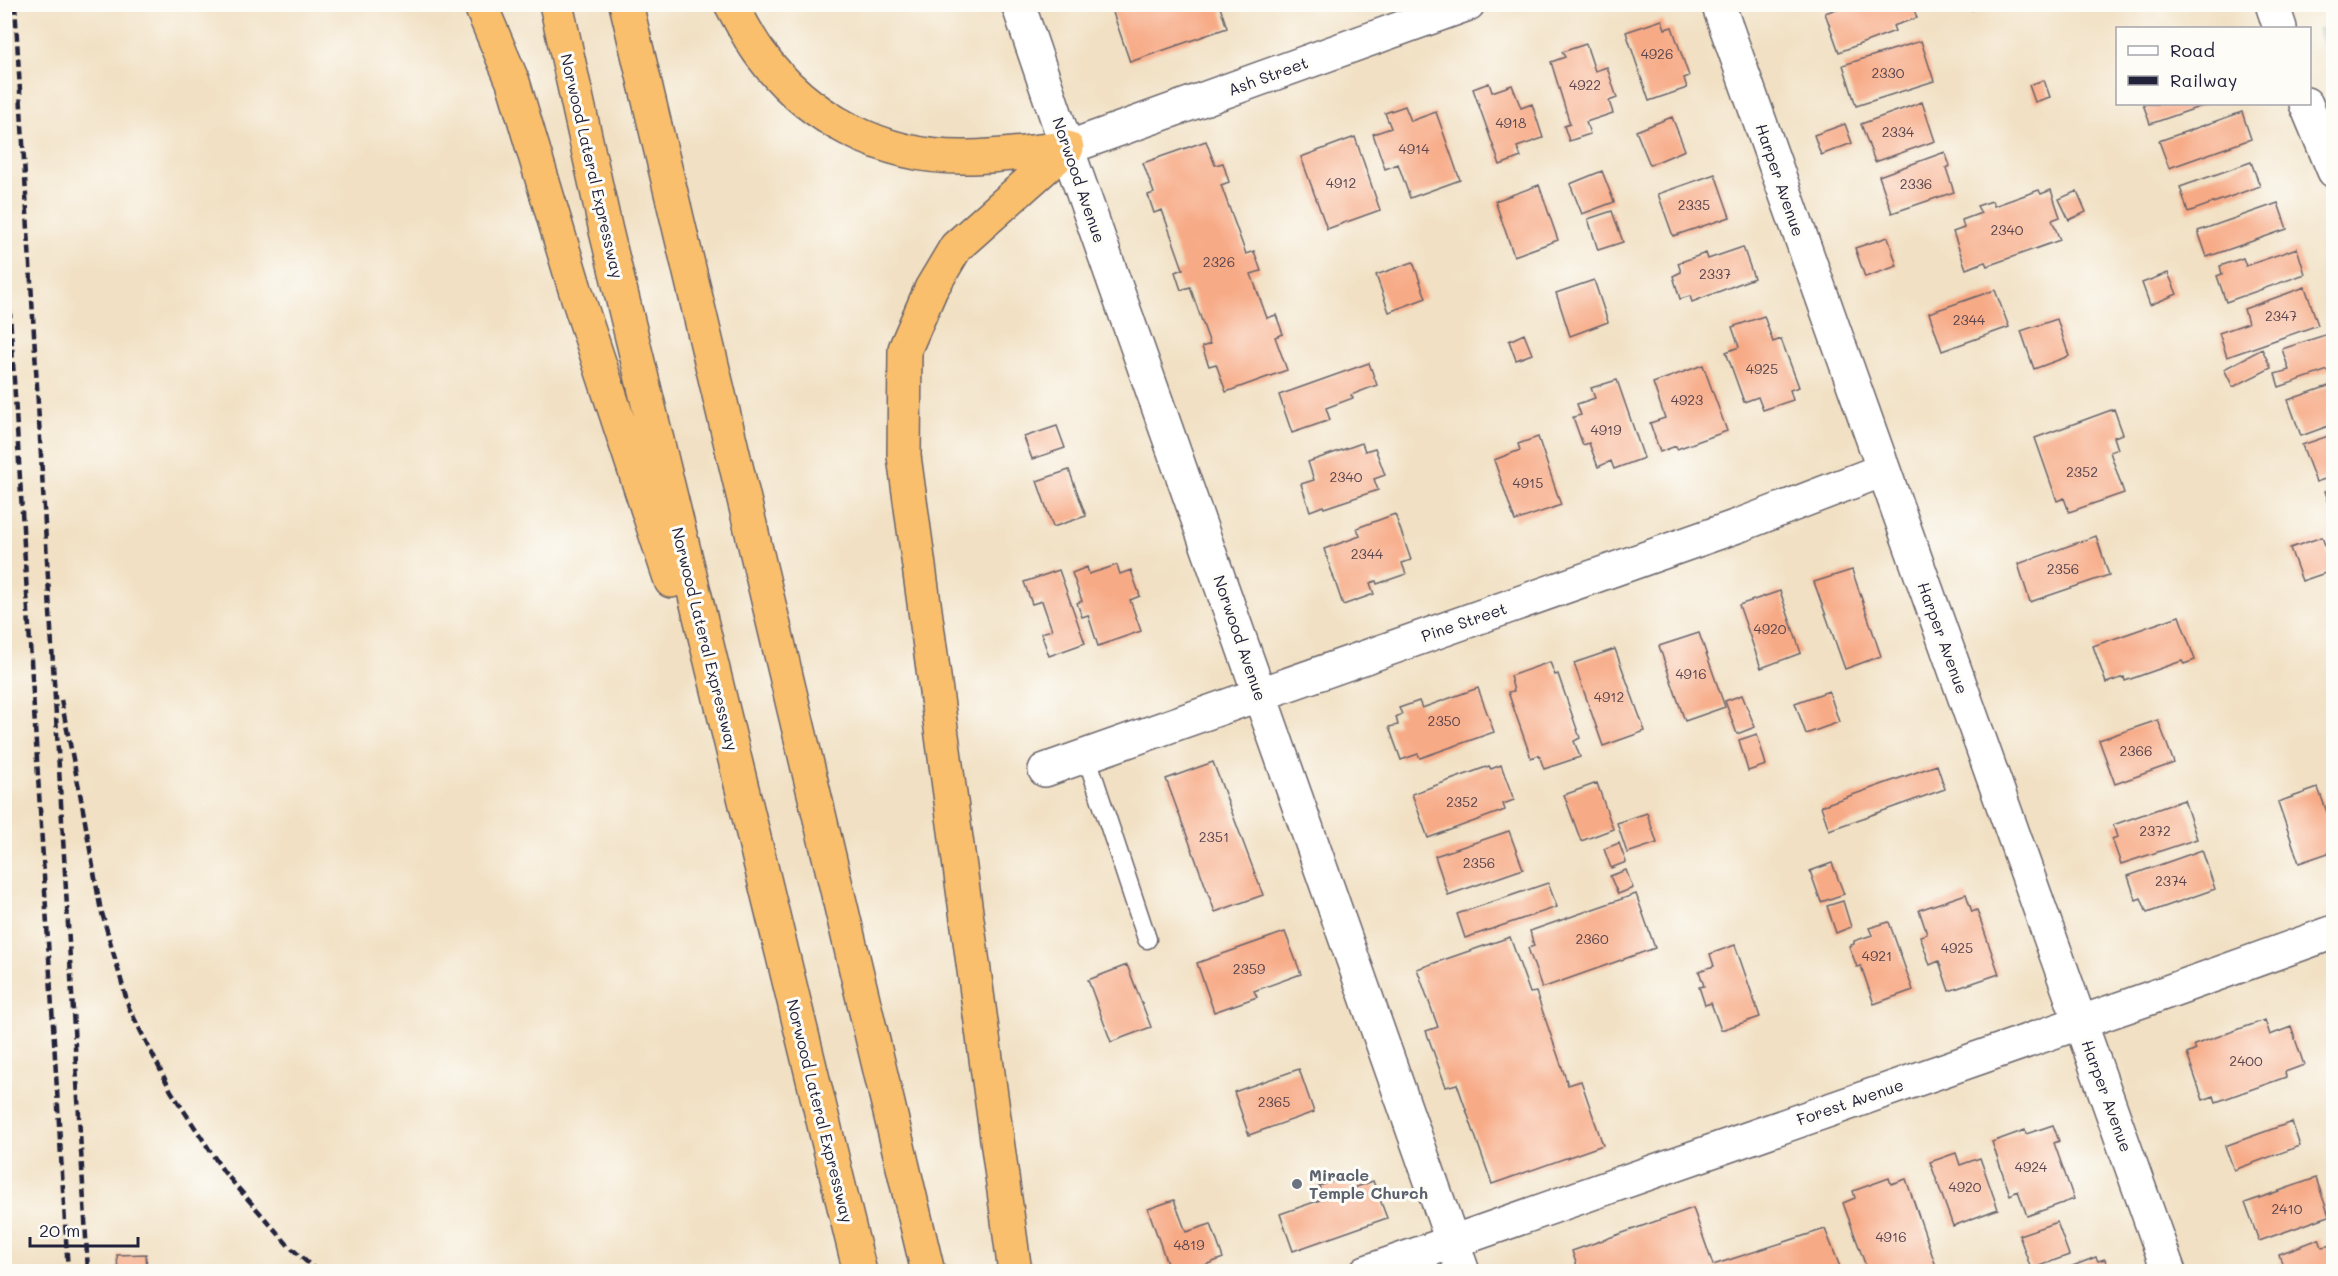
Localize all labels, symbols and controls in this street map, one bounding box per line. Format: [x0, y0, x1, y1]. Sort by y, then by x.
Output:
legend [2116, 27, 2311, 105]
text: Road [2170, 38, 2215, 62]
house number: 4926 [1641, 44, 1673, 63]
street label: Ash Street [1225, 51, 1311, 100]
street label: Norwood Lateral Expressway [556, 52, 629, 280]
house number: 2330 [1872, 63, 1905, 82]
text: Railway [2170, 68, 2237, 92]
house number: 4922 [1569, 75, 1601, 94]
house number: 4918 [1495, 113, 1527, 132]
street label: Norwood Avenue [1048, 114, 1111, 245]
street label: Harper Avenue [1751, 121, 1810, 239]
house number: 2334 [1882, 122, 1915, 141]
house number: 4914 [1399, 139, 1430, 158]
house number: 4912 [1326, 173, 1356, 192]
house number: 2336 [1900, 174, 1932, 193]
house number: 2335 [1678, 195, 1710, 214]
house number: 2340 [1991, 220, 2024, 239]
house number: 2326 [1203, 252, 1235, 271]
house number: 2337 [1699, 264, 1731, 283]
house number: 2347 [2265, 306, 2297, 325]
house number: 2344 [1953, 310, 1986, 329]
house number: 4925 [1746, 359, 1778, 378]
house number: 4923 [1671, 390, 1703, 409]
house number: 4919 [1590, 420, 1622, 439]
house number: 2352 [2066, 462, 2098, 481]
house number: 2340 [1330, 467, 1363, 486]
house number: 4915 [1513, 473, 1543, 492]
street label: Norwood Lateral Expressway [667, 525, 743, 753]
house number: 2344 [1351, 544, 1384, 563]
house number: 2356 [2047, 559, 2079, 578]
street label: Norwood Avenue [1209, 572, 1272, 703]
street label: Harper Avenue [1913, 579, 1973, 697]
street label: Pine Street [1418, 597, 1510, 646]
house number: 4920 [1754, 619, 1787, 638]
house number: 4916 [1675, 664, 1707, 683]
house number: 4912 [1594, 687, 1624, 706]
house number: 2350 [1428, 711, 1461, 730]
house number: 2366 [2120, 741, 2152, 760]
house number: 2352 [1446, 792, 1478, 811]
house number: 2372 [2139, 821, 2171, 840]
house number: 2351 [1199, 827, 1229, 846]
house number: 2356 [1463, 853, 1495, 872]
house number: 2374 [2155, 871, 2188, 890]
house number: 2360 [1575, 929, 1609, 948]
house number: 4925 [1941, 938, 1973, 957]
house number: 4921 [1862, 946, 1892, 965]
house number: 2359 [1233, 959, 1265, 978]
street label: Norwood Lateral Expressway [782, 997, 858, 1225]
street label: Harper Avenue [2077, 1037, 2137, 1155]
house number: 2400 [2229, 1051, 2263, 1070]
street label: Forest Avenue [1794, 1073, 1906, 1130]
house number: 2365 [1258, 1092, 1290, 1111]
house number: 4924 [2015, 1157, 2048, 1176]
place label: Miracle Temple Church [1309, 1164, 1428, 1203]
marker: Miracle Temple Church [1290, 1177, 1304, 1191]
house number: 4920 [1949, 1177, 1982, 1196]
house number: 2410 [2272, 1199, 2303, 1218]
scale bar [30, 1210, 138, 1248]
text: 20 m [39, 1218, 80, 1242]
house number: 4916 [1875, 1227, 1907, 1246]
house number: 4819 [1173, 1235, 1205, 1254]

